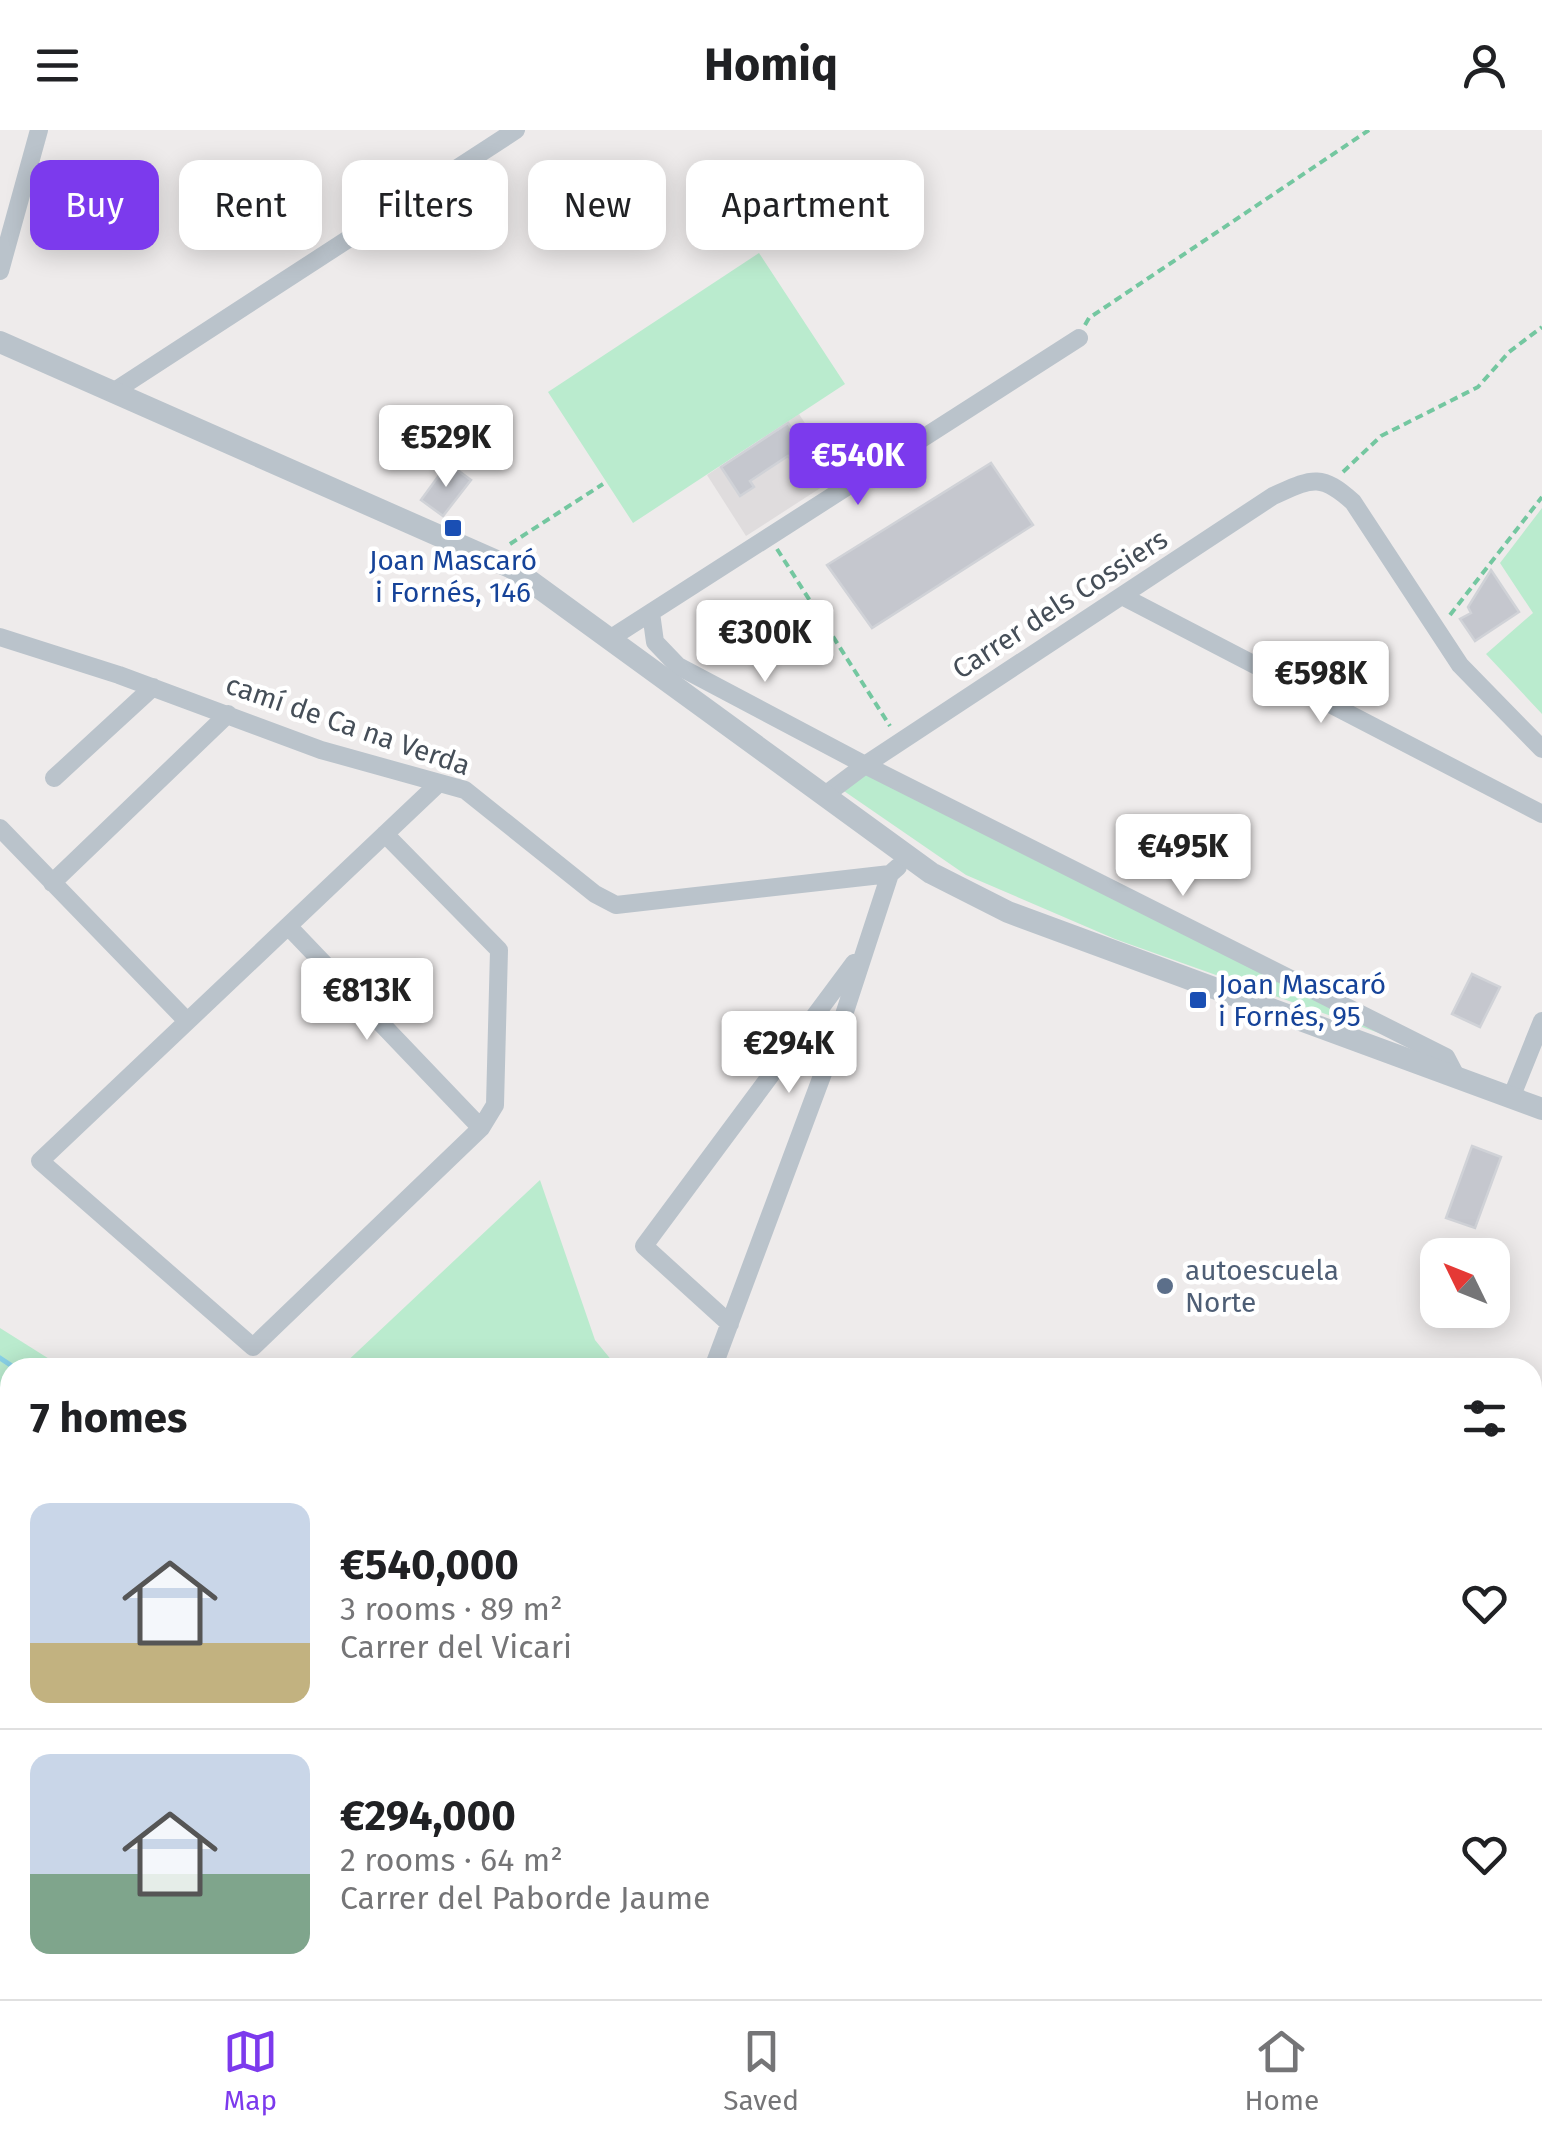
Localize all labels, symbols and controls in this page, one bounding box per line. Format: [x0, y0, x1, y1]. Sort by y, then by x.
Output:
icon: menu [30, 38, 85, 93]
text: Homiq [704, 38, 838, 92]
icon: person [1457, 38, 1512, 93]
chip: Buy [30, 160, 159, 250]
chip: Rent [179, 160, 322, 250]
chip: Filters [342, 160, 508, 250]
chip: New [528, 160, 666, 250]
chip: Apartment [686, 160, 924, 250]
pin: €529K [376, 405, 516, 490]
text: €529K [401, 418, 491, 456]
pin: €540K [788, 423, 928, 508]
text: €540K [811, 436, 905, 474]
marker: Joan Mascaró i Fornés, 146 [442, 517, 464, 539]
street label: Carrer dels Cossiers [946, 522, 1174, 686]
place label: Joan Mascaró i Fornés, 146 [369, 544, 537, 609]
pin: €300K [695, 600, 835, 685]
text: €300K [718, 613, 812, 651]
pin: €598K [1251, 641, 1391, 726]
text: €598K [1275, 654, 1367, 692]
street label: camí de Ca na Verda [221, 668, 475, 782]
pin: €495K [1113, 814, 1253, 899]
text: €495K [1138, 827, 1228, 865]
pin: €813K [297, 958, 437, 1043]
place label: Joan Mascaró i Fornés, 95 [1218, 968, 1386, 1033]
text: €813K [323, 971, 411, 1009]
marker: Joan Mascaró i Fornés, 95 [1187, 989, 1209, 1011]
pin: €294K [719, 1011, 859, 1096]
text: €294K [744, 1024, 834, 1062]
north arrow [1420, 1238, 1510, 1328]
map controls [1420, 1238, 1510, 1328]
place label: autoescuela Norte [1185, 1254, 1339, 1319]
marker: autoescuela Norte [1154, 1275, 1176, 1297]
icon: filters [1457, 1391, 1512, 1446]
text: 7 homes [30, 1393, 187, 1443]
text: €540,000 [340, 1540, 519, 1590]
icon: home [110, 1543, 230, 1663]
icon: heart [1457, 1576, 1512, 1631]
text: 3 rooms · 89 m² [340, 1590, 563, 1628]
text: Carrer del Vicari [340, 1628, 572, 1666]
text: €294,000 [340, 1791, 516, 1841]
icon: home [110, 1794, 230, 1914]
icon: heart [1457, 1827, 1512, 1882]
text: 2 rooms · 64 m² [340, 1841, 563, 1879]
text: Carrer del Paborde Jaume [340, 1879, 711, 1917]
tab: Map [223, 2024, 278, 2117]
tab: Saved [723, 2024, 799, 2117]
tab: Home [1245, 2024, 1319, 2117]

